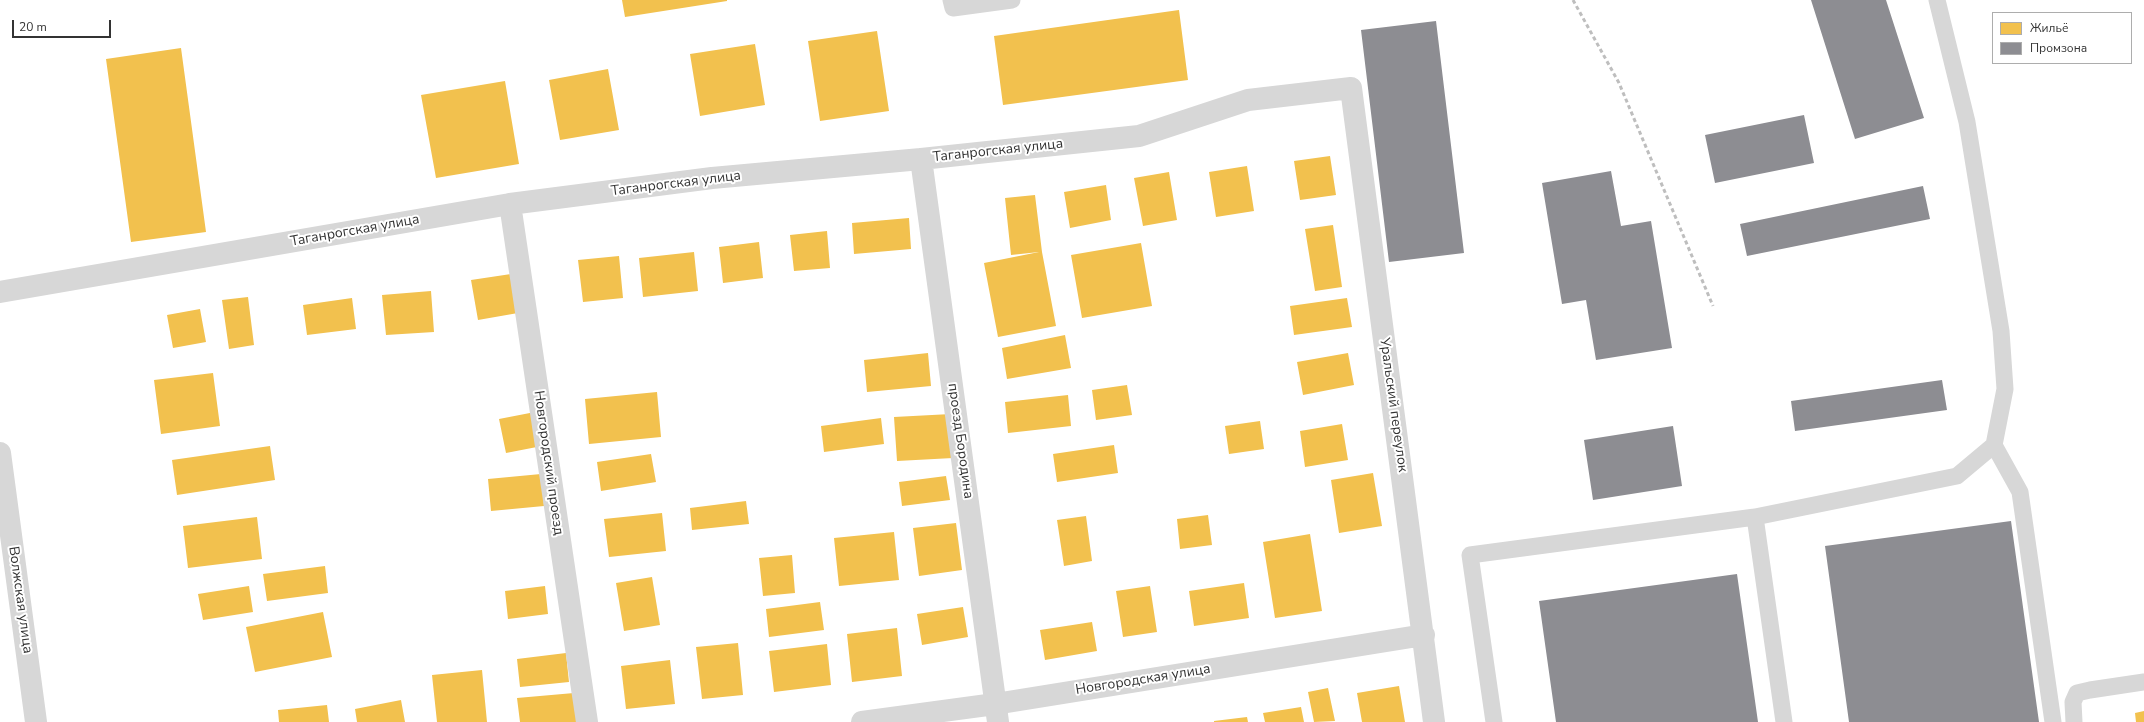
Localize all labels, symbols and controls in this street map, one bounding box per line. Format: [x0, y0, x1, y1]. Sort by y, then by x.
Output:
scale bar [14, 12, 113, 38]
legend [1992, 12, 2132, 64]
text: 20 m [19, 19, 47, 35]
text: Жильё [2030, 20, 2068, 36]
text: Промзона [2030, 40, 2087, 56]
street label: Таганрогская улица [932, 136, 1064, 166]
street label: Таганрогская улица [610, 168, 742, 200]
street label: Таганрогская улица [289, 211, 421, 251]
street label: Уральский переулок [1375, 337, 1411, 473]
street label: проезд Бородина [944, 382, 976, 500]
street label: Новгородский проезд [530, 390, 566, 536]
street label: Волжская улица [4, 545, 36, 655]
street label: Новгородская улица [1074, 661, 1212, 699]

